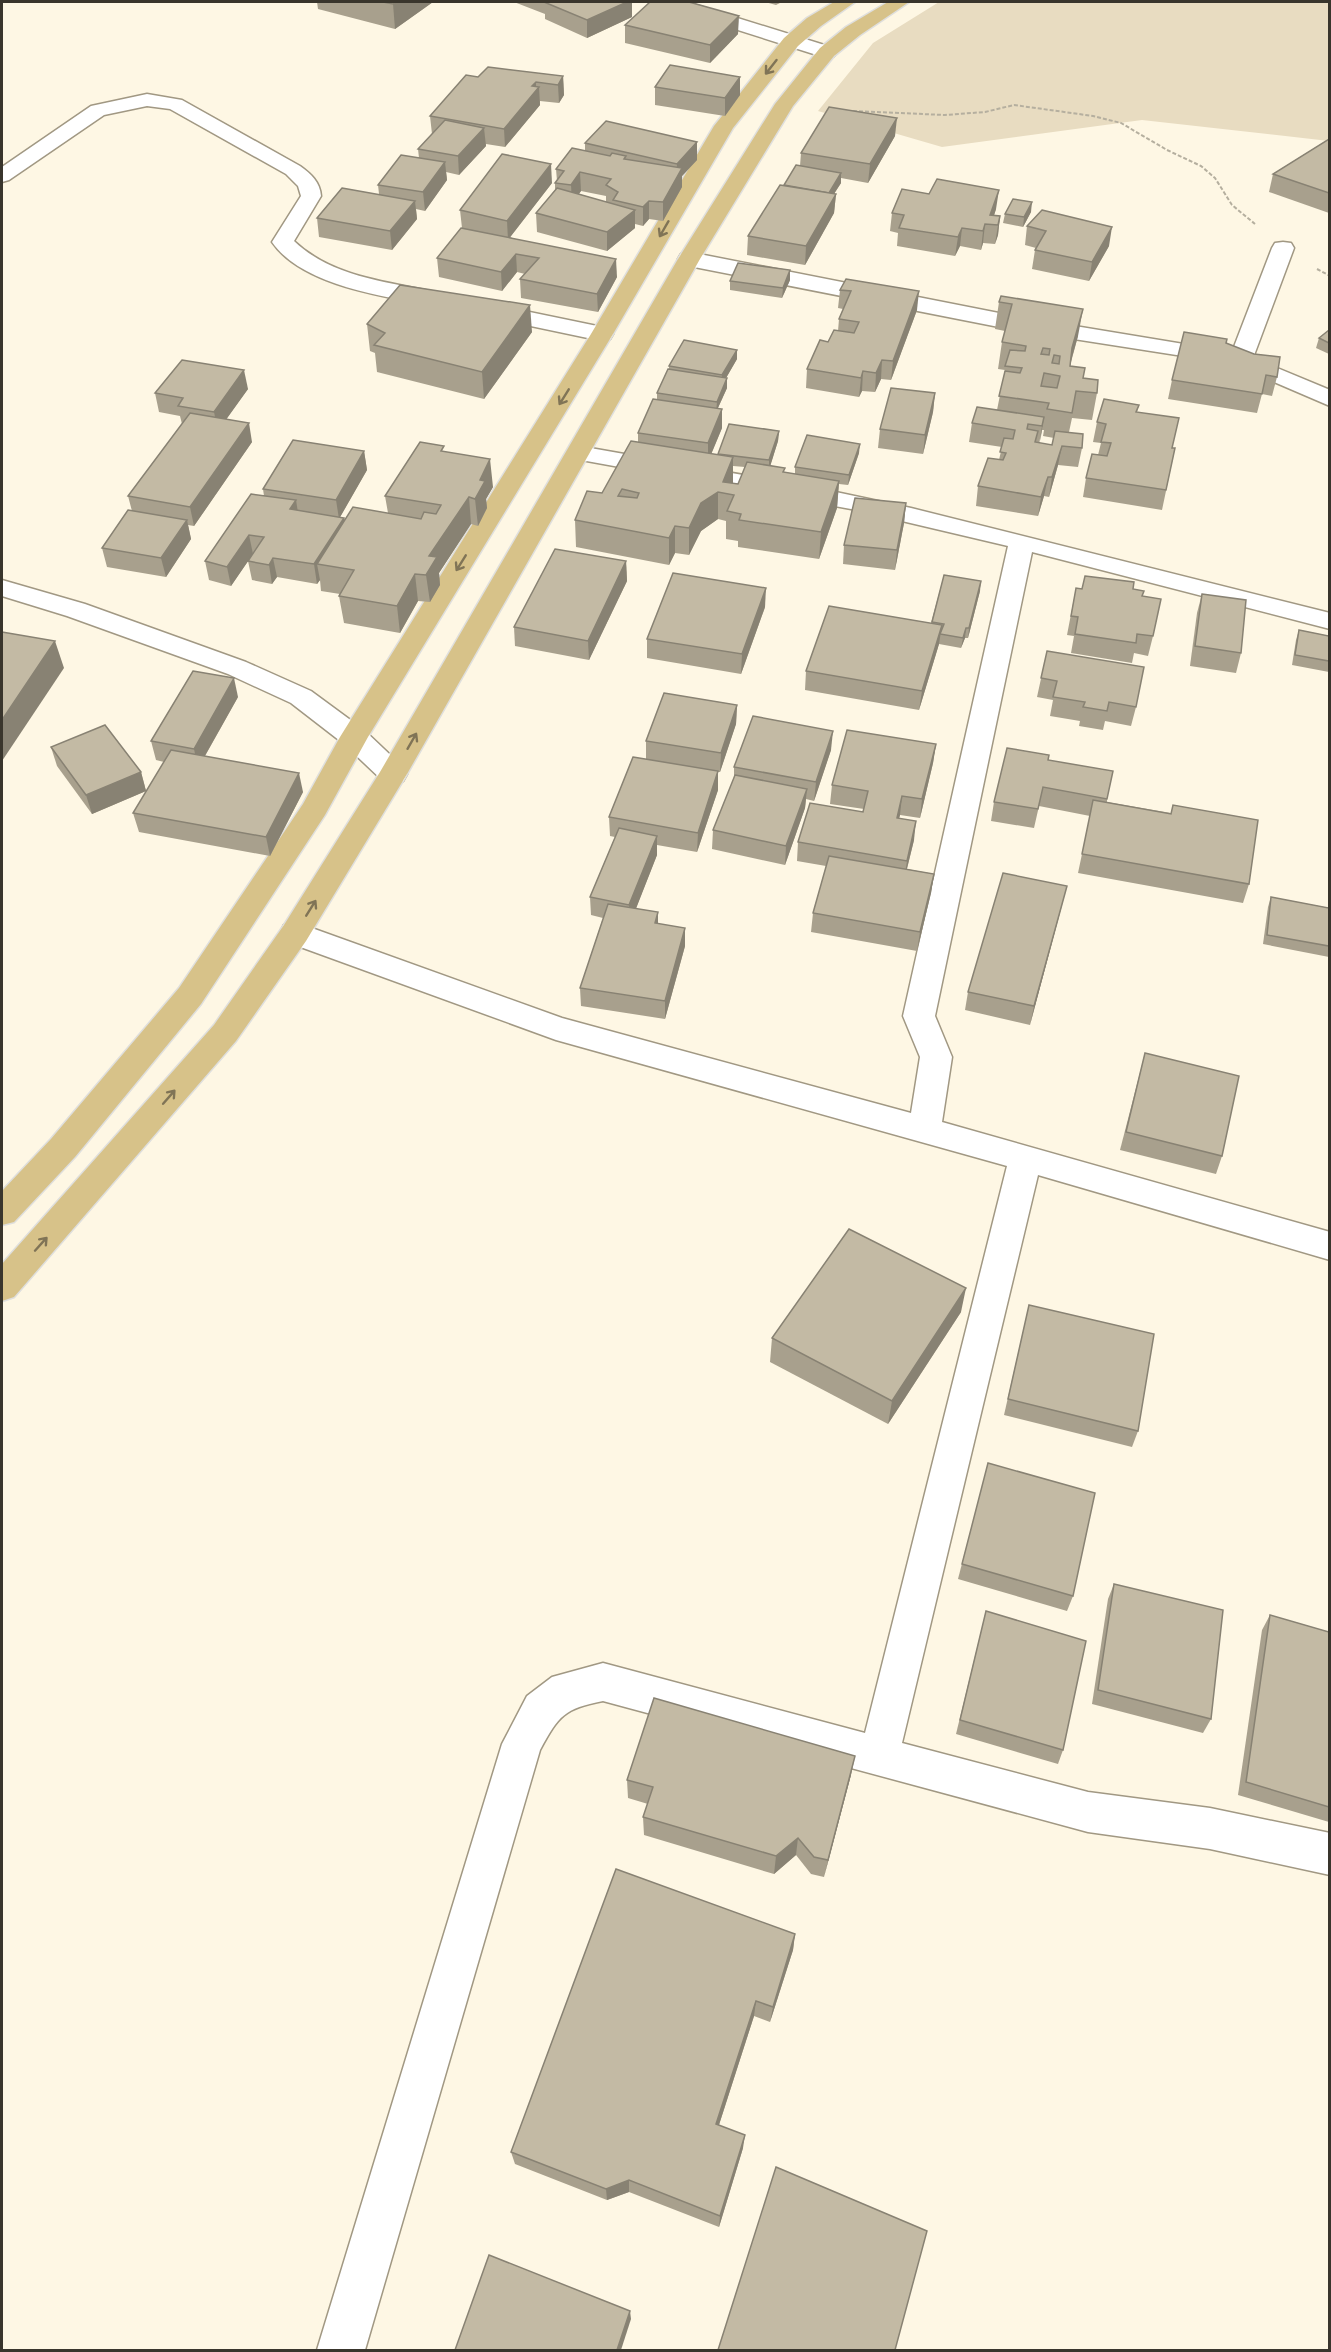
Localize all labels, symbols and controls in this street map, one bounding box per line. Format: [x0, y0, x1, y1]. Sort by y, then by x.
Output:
one-way arrow [764, 59, 777, 75]
one-way arrow [657, 220, 669, 237]
one-way arrow [557, 388, 569, 405]
one-way arrow [455, 554, 467, 571]
one-way arrow [406, 733, 418, 750]
one-way arrow [304, 899, 317, 916]
one-way arrow [162, 1090, 176, 1105]
one-way arrow [34, 1236, 48, 1251]

